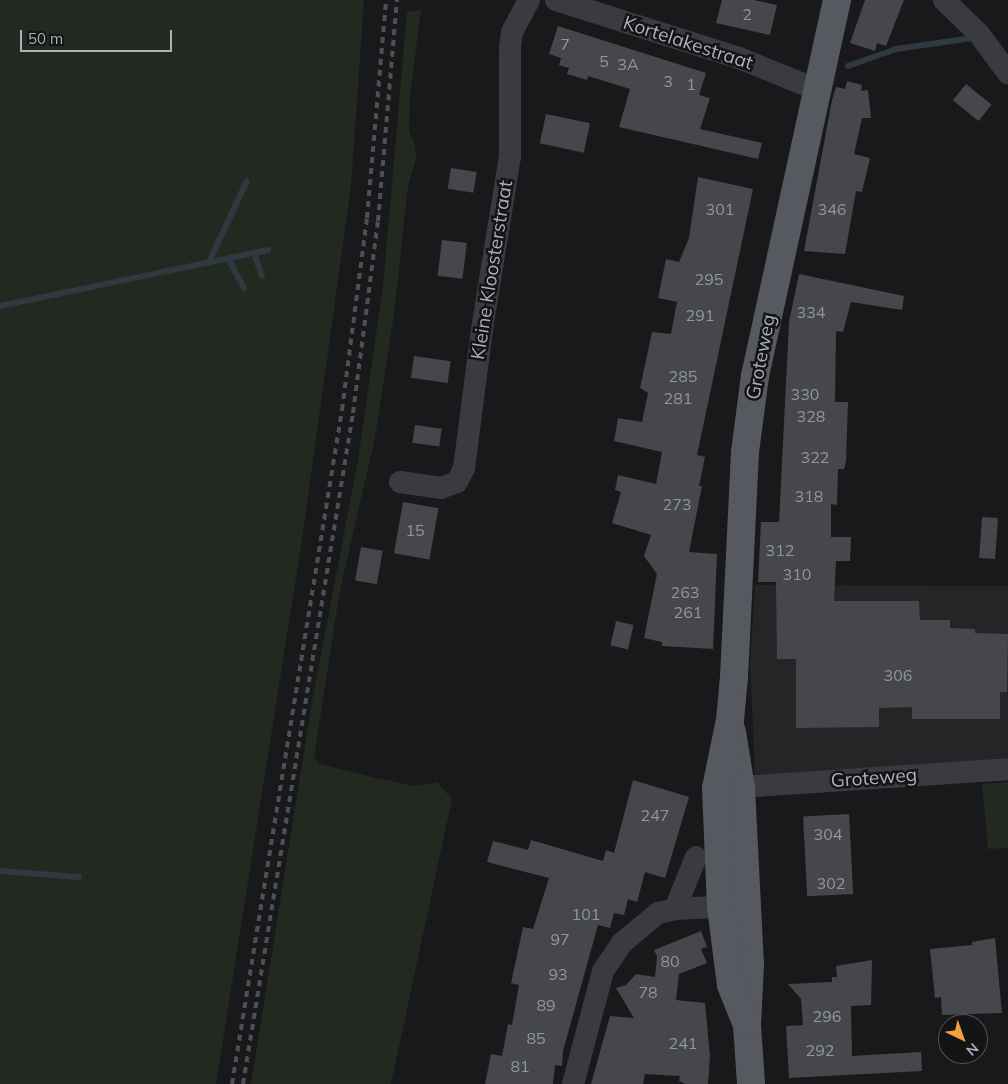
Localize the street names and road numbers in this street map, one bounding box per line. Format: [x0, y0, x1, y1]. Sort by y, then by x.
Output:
street label: Kortelakestraat [620, 11, 756, 75]
street label: Kleine Kloosterstraat [467, 179, 517, 361]
street label: Groteweg [742, 312, 780, 402]
street label: Groteweg [830, 764, 918, 792]

